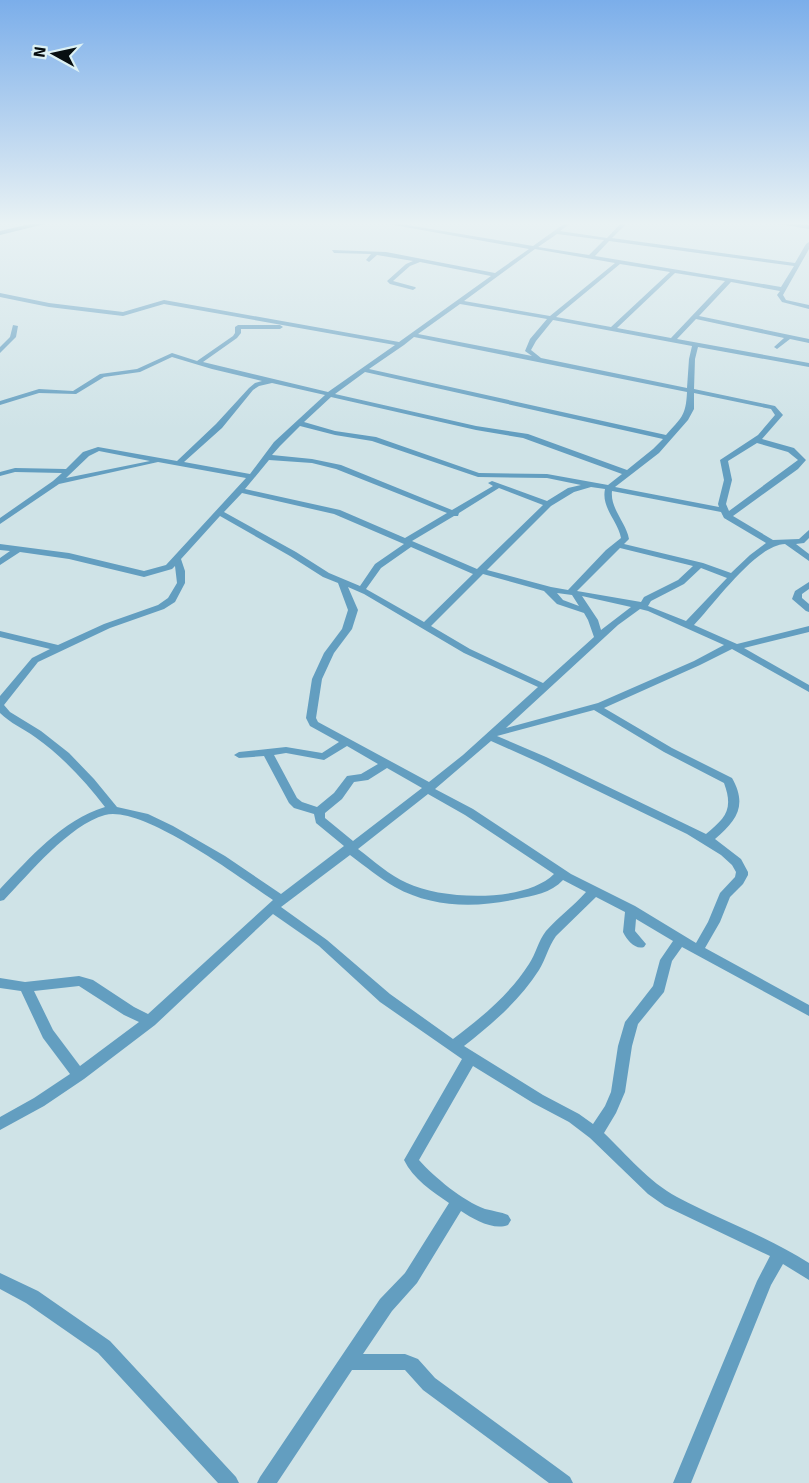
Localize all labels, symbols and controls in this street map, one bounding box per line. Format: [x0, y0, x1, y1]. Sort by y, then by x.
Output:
north arrow [24, 24, 84, 84]
text: N [29, 45, 51, 59]

